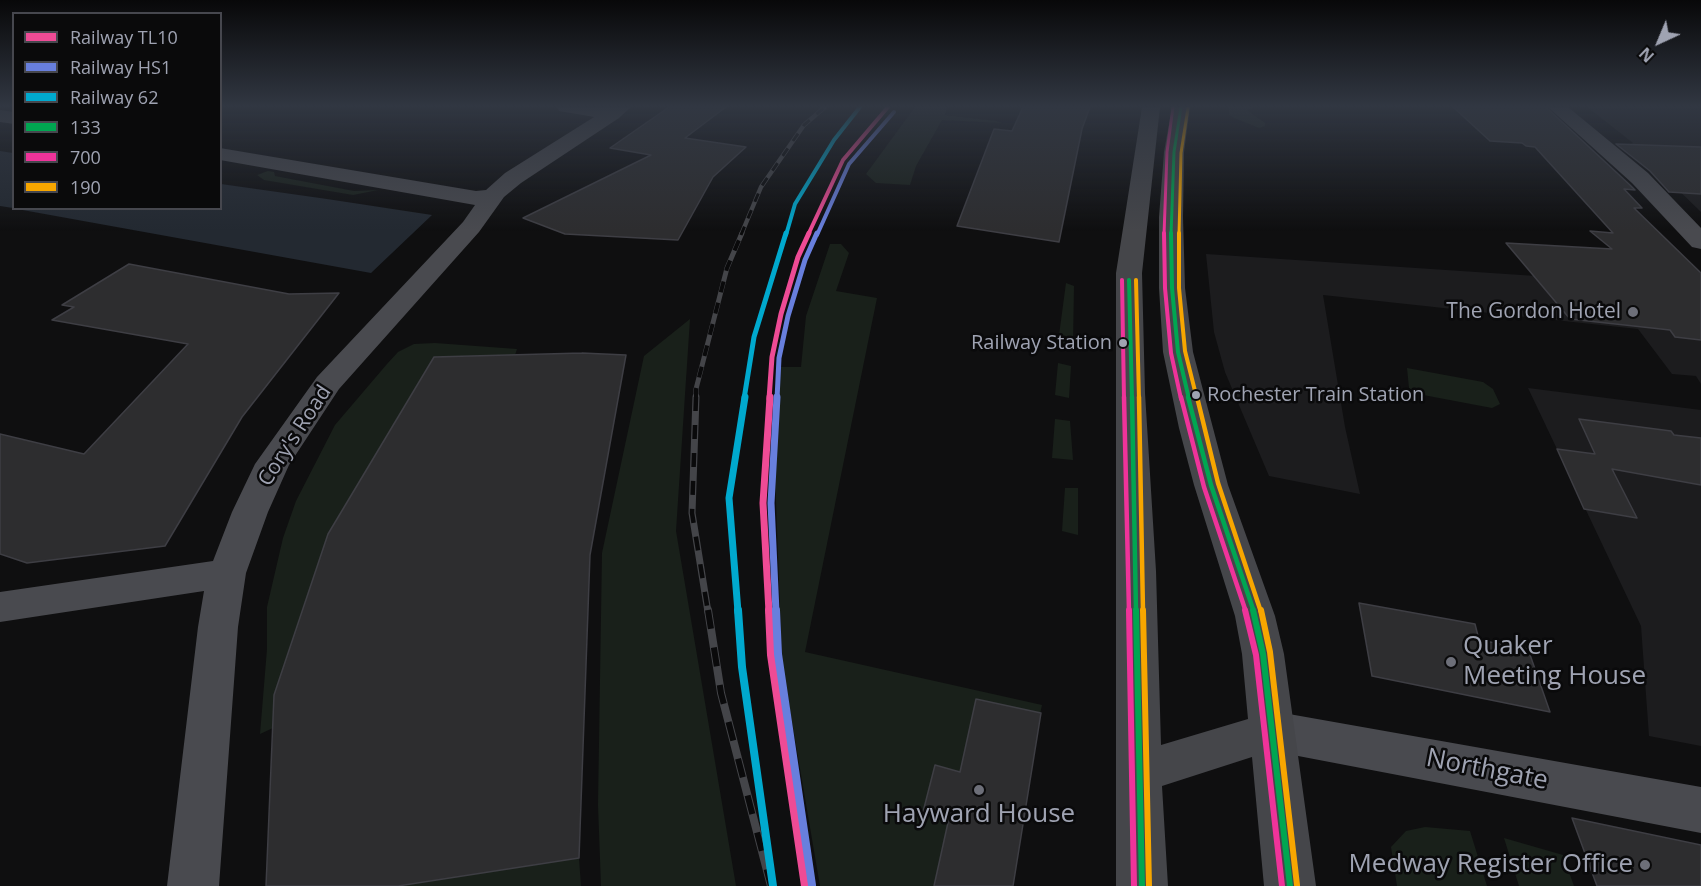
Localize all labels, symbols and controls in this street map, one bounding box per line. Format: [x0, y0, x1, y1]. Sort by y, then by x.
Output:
legend [12, 12, 222, 210]
north arrow [1629, 12, 1689, 72]
text: Railway TL10 [70, 25, 178, 49]
text: N [1634, 43, 1659, 67]
text: Railway HS1 [70, 55, 171, 79]
text: Railway 62 [70, 85, 158, 109]
text: 133 [70, 115, 101, 139]
text: 700 [70, 145, 101, 169]
text: 190 [70, 175, 101, 199]
place label: The Gordon Hotel [1446, 299, 1621, 325]
marker: The Gordon Hotel [1626, 305, 1640, 319]
place label: Railway Station [971, 331, 1112, 355]
marker: Railway Station [1117, 337, 1129, 349]
street label: Cory's Road [253, 381, 337, 491]
place label: Rochester Train Station [1207, 383, 1424, 407]
marker: Rochester Train Station [1190, 389, 1202, 401]
place label: Quaker Meeting House [1463, 631, 1646, 692]
marker: Quaker Meeting House [1444, 655, 1458, 669]
street label: Northgate [1423, 743, 1551, 797]
marker: Hayward House [972, 783, 986, 797]
place label: Hayward House [883, 799, 1075, 831]
place label: Medway Register Office [1348, 849, 1633, 881]
marker: Medway Register Office [1638, 858, 1652, 872]

